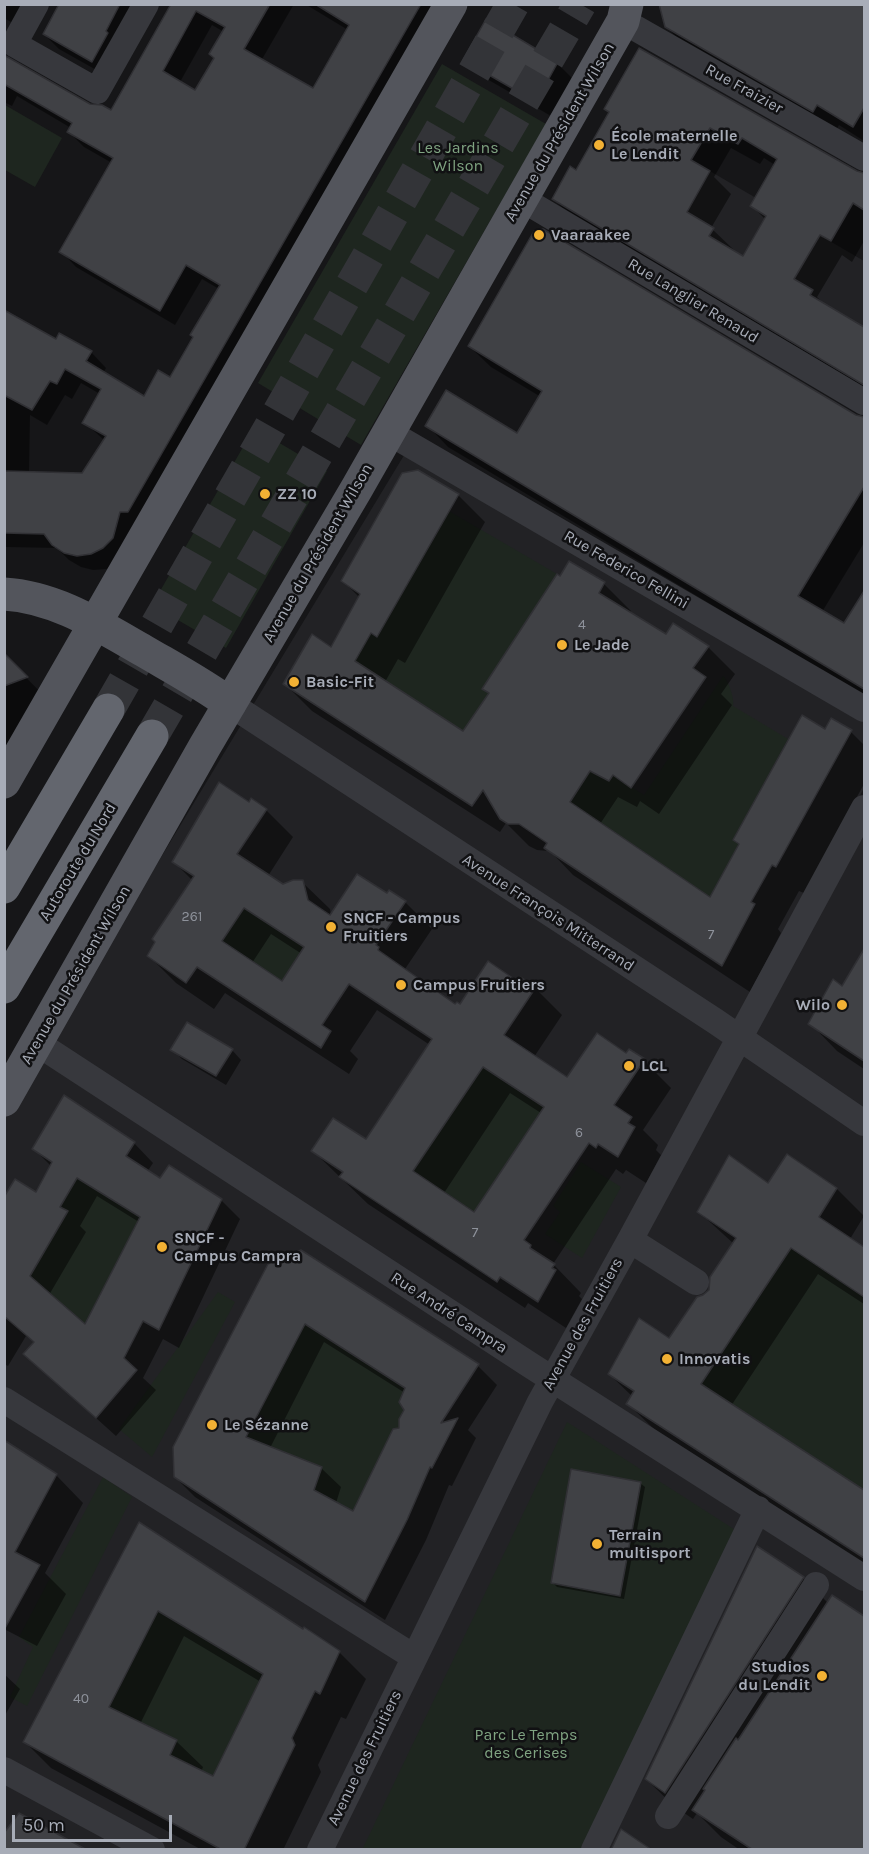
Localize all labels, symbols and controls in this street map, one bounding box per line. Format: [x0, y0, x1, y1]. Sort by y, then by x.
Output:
street label: Avenue du Président Wilson [501, 39, 619, 225]
street label: Rue Fraizier [702, 60, 786, 118]
place label: École maternelle Le Lendit [611, 126, 738, 164]
park label: Les Jardins Wilson [417, 138, 499, 176]
marker: École maternelle Le Lendit [592, 138, 606, 152]
place label: Vaaraakee [551, 225, 630, 245]
marker: Vaaraakee [532, 228, 546, 242]
street label: Rue Langlier Renaud [624, 254, 762, 348]
street label: Avenue du Président Wilson [259, 460, 377, 646]
place label: ZZ 10 [277, 484, 317, 504]
marker: ZZ 10 [258, 487, 272, 501]
street label: Rue Federico Fellini [560, 526, 692, 614]
house number: 4 [578, 617, 586, 633]
place label: Le Jade [574, 635, 629, 655]
marker: Le Jade [555, 638, 569, 652]
place label: Basic-Fit [306, 672, 374, 692]
marker: Basic-Fit [287, 675, 301, 689]
street label: Autoroute du Nord [35, 800, 121, 924]
street label: Avenue François Mitterrand [458, 850, 638, 976]
street label: Avenue du Président Wilson [17, 882, 135, 1068]
place label: SNCF - Campus Fruitiers [343, 908, 461, 946]
house number: 261 [182, 909, 202, 925]
marker: SNCF - Campus Fruitiers [324, 920, 338, 934]
house number: 7 [708, 927, 714, 943]
place label: Campus Fruitiers [413, 975, 545, 995]
marker: Campus Fruitiers [394, 978, 408, 992]
place label: Wilo [796, 995, 830, 1015]
marker: Wilo [835, 998, 849, 1012]
place label: LCL [641, 1056, 667, 1076]
marker: LCL [622, 1059, 636, 1073]
house number: 6 [575, 1125, 583, 1141]
house number: 7 [472, 1225, 478, 1241]
place label: SNCF - Campus Campra [174, 1228, 301, 1266]
marker: SNCF - Campus Campra [155, 1240, 169, 1254]
street label: Avenue des Fruitiers [539, 1255, 627, 1393]
street label: Rue André Campra [387, 1268, 511, 1358]
place label: Innovatis [679, 1349, 751, 1369]
marker: Innovatis [660, 1352, 674, 1366]
place label: Le Sézanne [224, 1415, 309, 1435]
marker: Le Sézanne [205, 1418, 219, 1432]
place label: Terrain multisport [609, 1525, 690, 1563]
marker: Terrain multisport [590, 1537, 604, 1551]
place label: Studios du Lendit [738, 1657, 810, 1695]
marker: Studios du Lendit [815, 1669, 829, 1683]
street label: Avenue des Fruitiers [324, 1687, 406, 1829]
house number: 40 [73, 1691, 89, 1707]
park label: Parc Le Temps des Cerises [475, 1725, 577, 1763]
scale bar [15, 1803, 176, 1841]
text: 50 m [23, 1814, 65, 1836]

